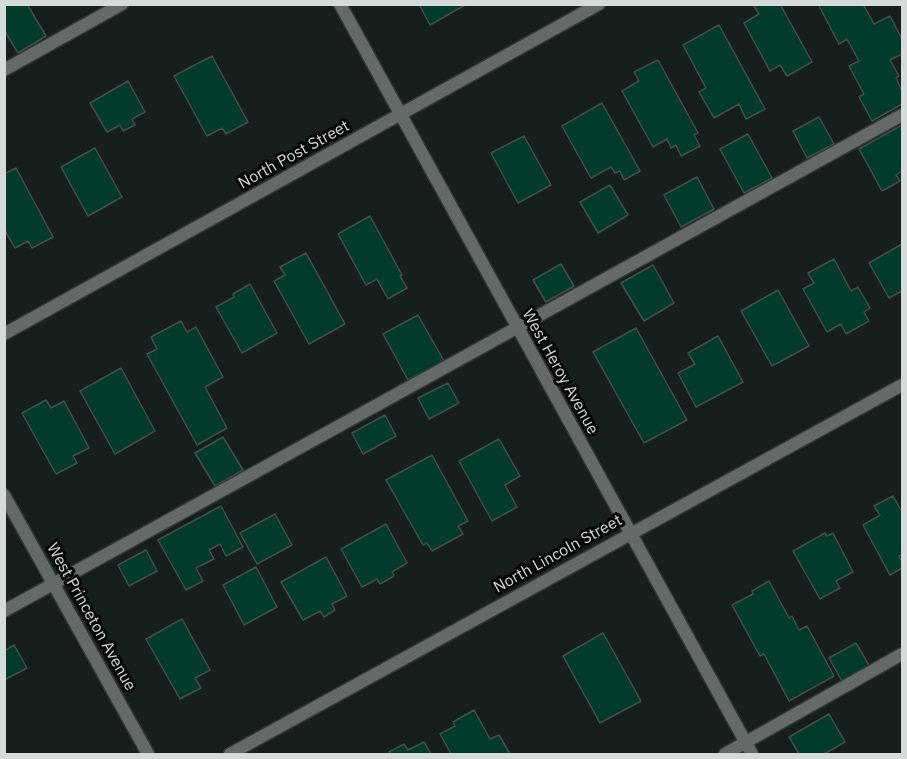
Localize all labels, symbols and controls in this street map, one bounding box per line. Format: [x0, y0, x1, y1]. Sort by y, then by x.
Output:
street label: North Post Street [235, 117, 353, 193]
street label: West Heroy Avenue [518, 306, 602, 438]
street label: North Lincoln Street [490, 511, 626, 597]
street label: West Princeton Avenue [42, 540, 140, 694]

